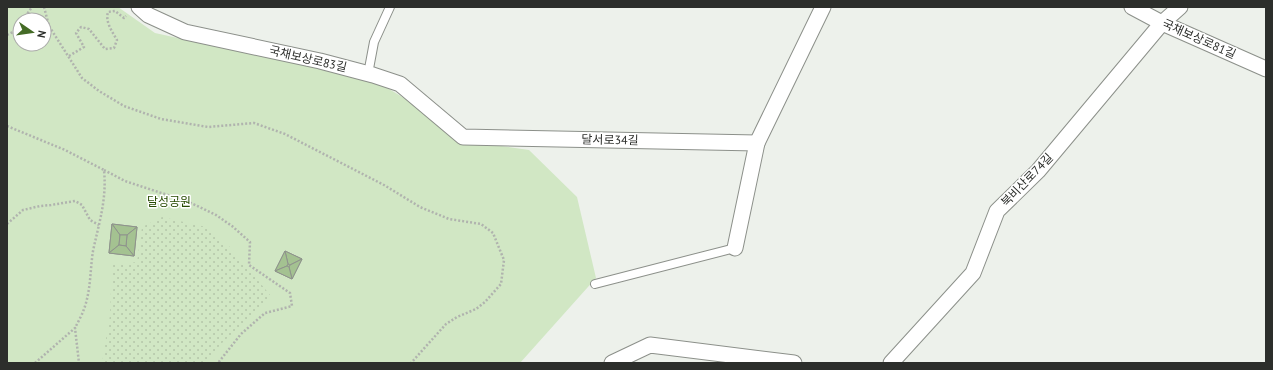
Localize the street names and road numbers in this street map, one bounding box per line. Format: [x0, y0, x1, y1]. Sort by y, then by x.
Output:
street label: 국채보상로81길 [1160, 16, 1238, 62]
street label: 국채보상로83길 [268, 42, 348, 75]
street label: 달서로34길 [581, 132, 639, 147]
street label: 북비산로74길 [998, 150, 1056, 209]

